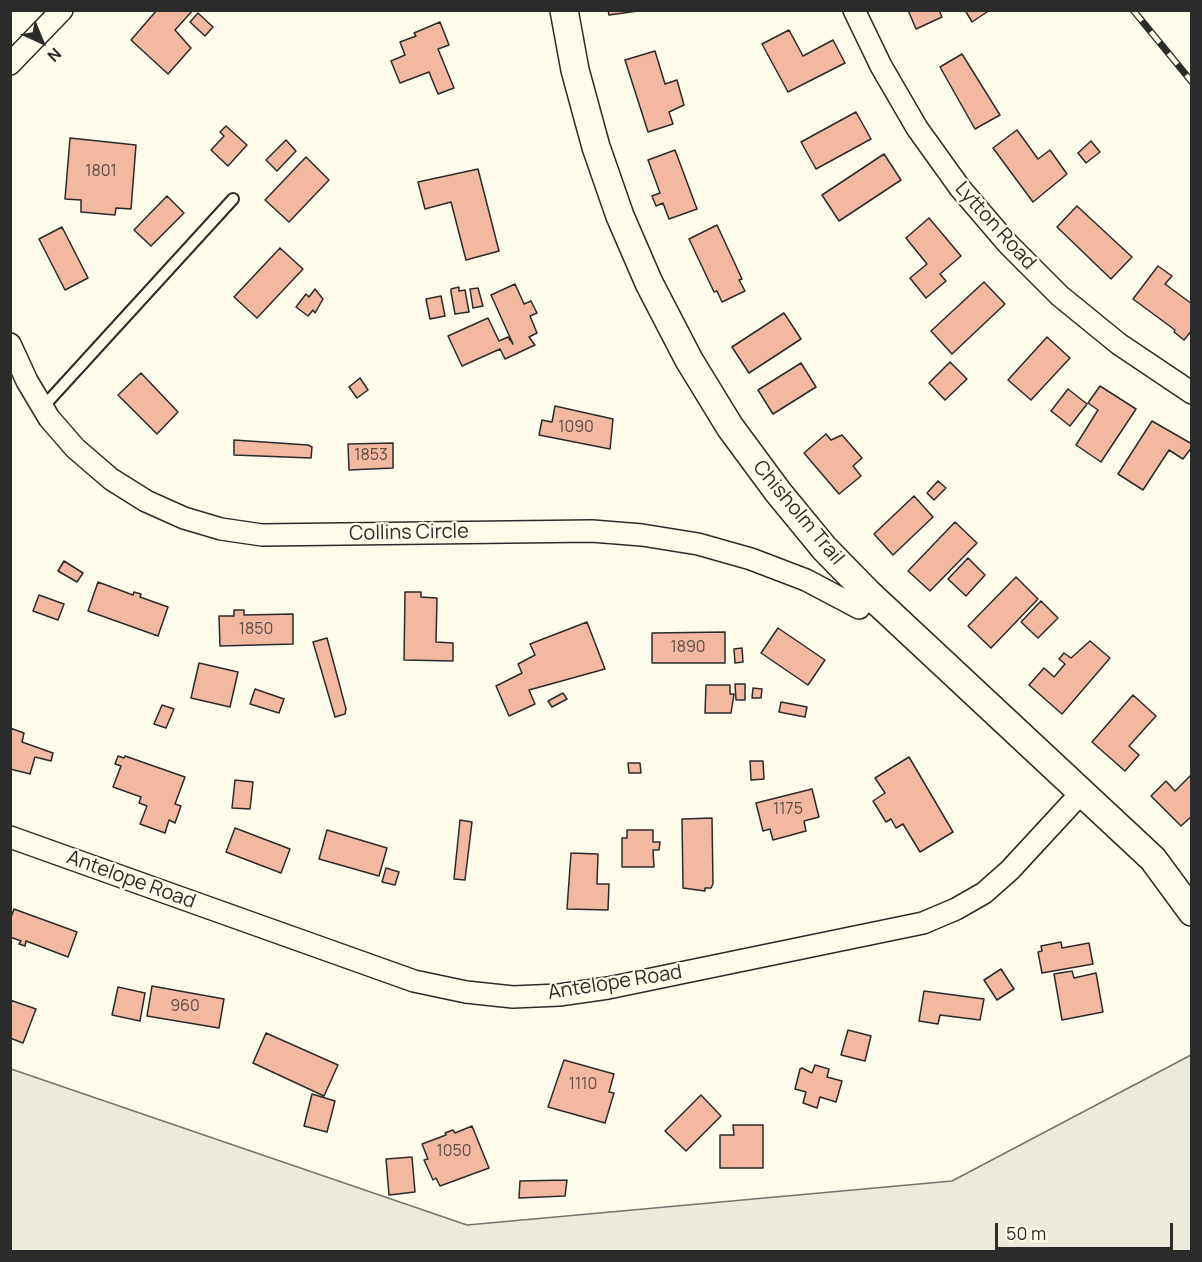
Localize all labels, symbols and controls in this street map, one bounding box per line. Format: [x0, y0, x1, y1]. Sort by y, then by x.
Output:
north arrow [12, 12, 72, 72]
text: N [43, 43, 66, 67]
house number: 1801 [85, 162, 117, 182]
street label: Lytton Road [949, 177, 1041, 275]
house number: 1090 [558, 418, 594, 438]
house number: 1853 [354, 446, 388, 466]
street label: Chisholm Trail [747, 456, 849, 570]
street label: Collins Circle [349, 520, 469, 546]
house number: 1850 [239, 620, 273, 640]
house number: 1890 [670, 638, 706, 658]
house number: 1175 [773, 800, 803, 820]
street label: Antelope Road [63, 846, 199, 914]
street label: Antelope Road [546, 961, 684, 1005]
house number: 960 [170, 997, 200, 1017]
house number: 1110 [569, 1075, 597, 1095]
house number: 1050 [437, 1142, 471, 1162]
scale bar [998, 1211, 1176, 1249]
text: 50 m [1006, 1221, 1046, 1245]

